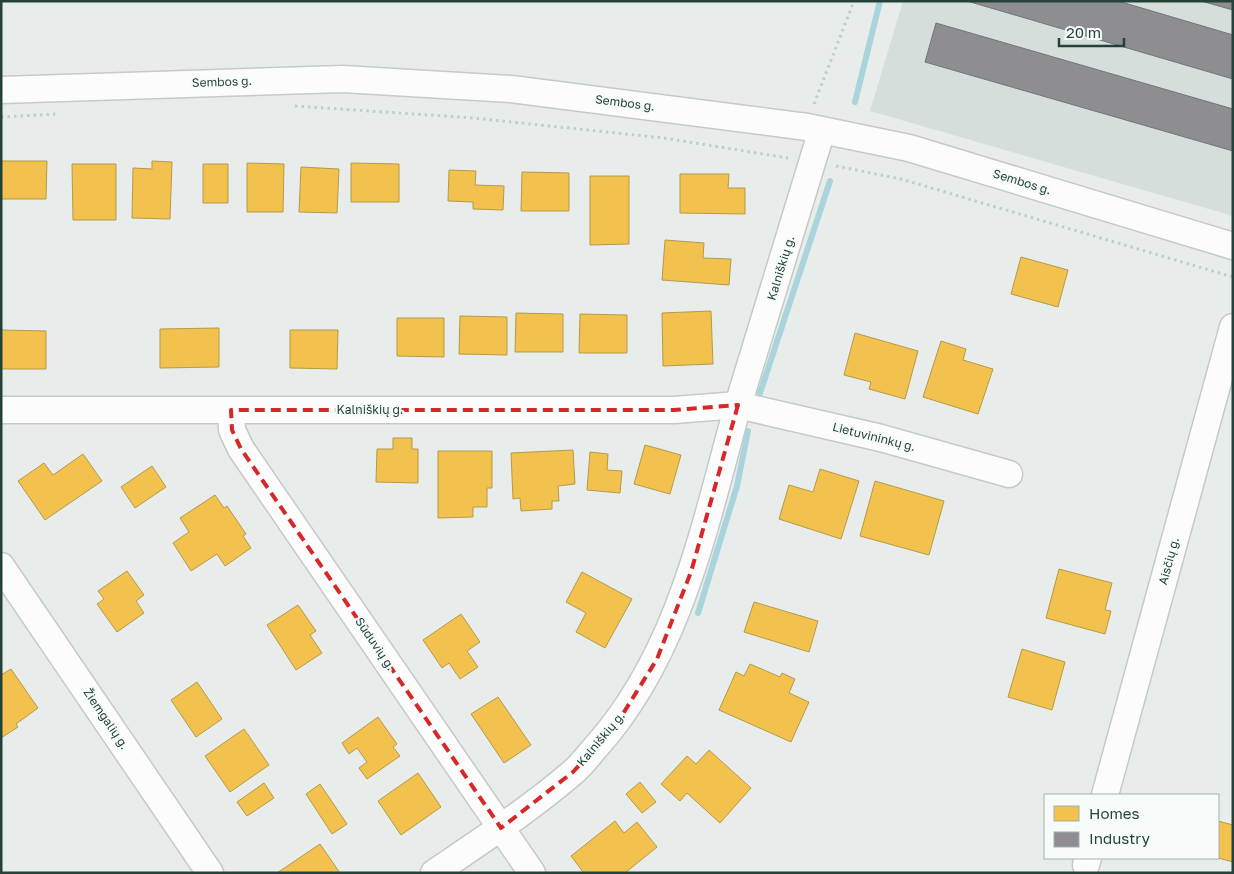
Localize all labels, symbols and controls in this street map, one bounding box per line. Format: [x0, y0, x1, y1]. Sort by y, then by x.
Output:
scale bar [1059, 15, 1124, 47]
text: 20 m [1066, 23, 1101, 41]
street label: Sembos g. [192, 73, 252, 90]
street label: Sembos g. [594, 91, 656, 114]
street label: Sembos g. [991, 166, 1053, 197]
street label: Kalniškių g. [764, 234, 797, 302]
street label: Kalniškių g. [337, 402, 403, 417]
street label: Lietuvininkų g. [831, 419, 917, 454]
street label: Aisčių g. [1155, 535, 1182, 586]
street label: Sūduvių g. [352, 614, 399, 673]
street label: Žiemgalių g. [80, 685, 132, 752]
street label: Kalniškių g. [573, 708, 628, 769]
legend [1044, 794, 1219, 859]
text: Homes [1089, 804, 1139, 822]
text: Industry [1089, 829, 1150, 847]

